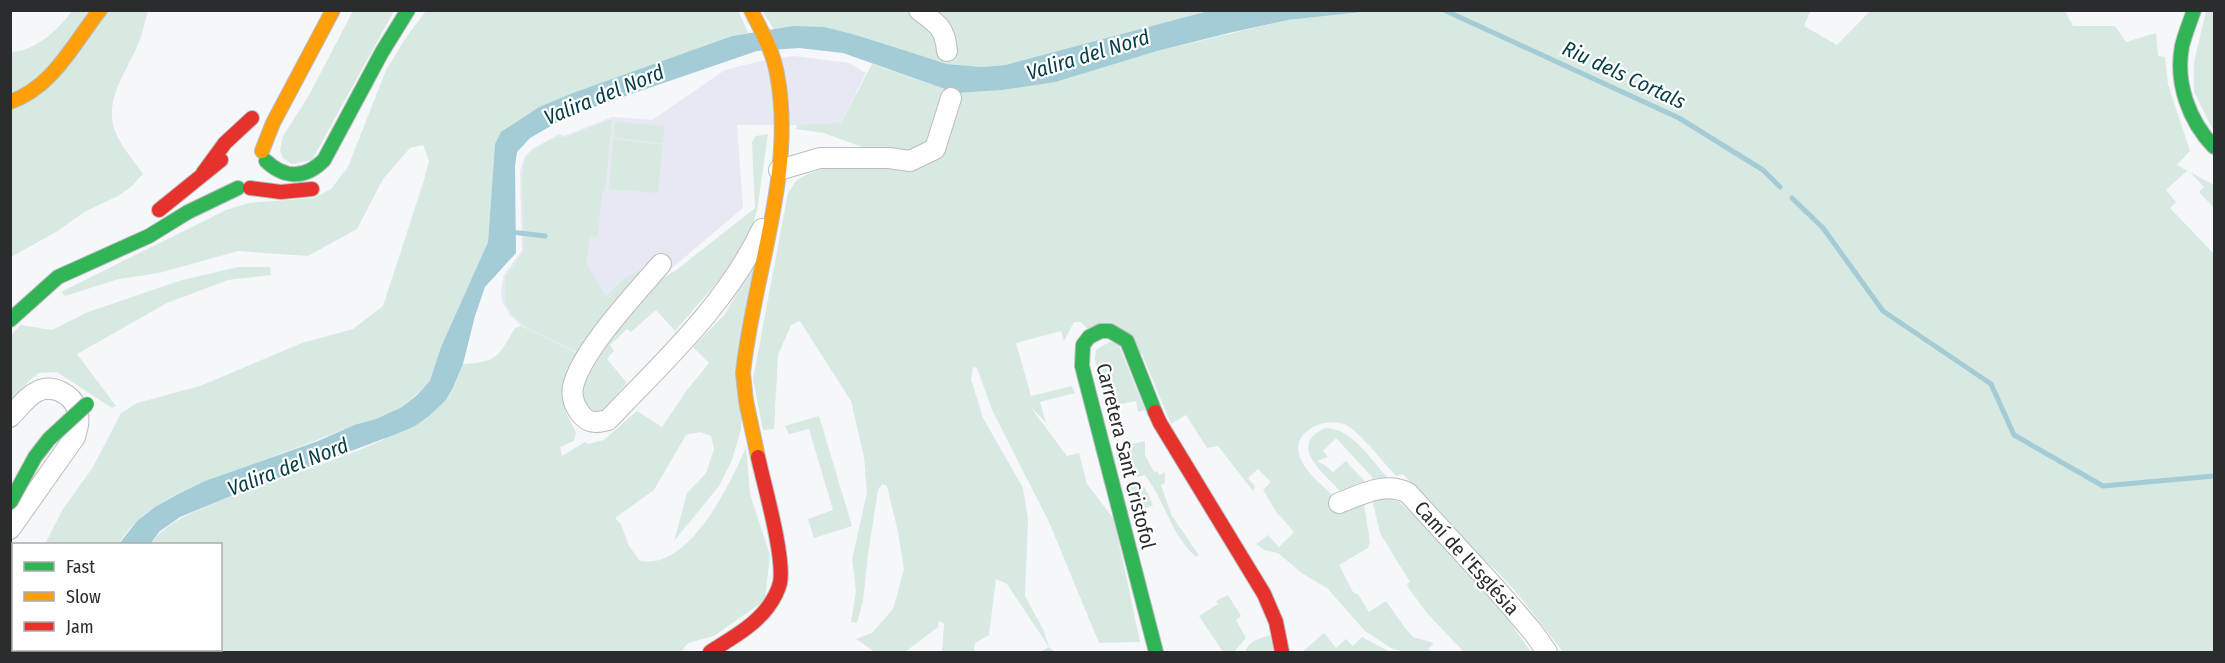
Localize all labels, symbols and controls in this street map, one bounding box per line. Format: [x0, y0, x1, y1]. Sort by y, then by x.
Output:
water label: Valira del Nord [1023, 24, 1153, 86]
water label: Riu dels Cortals [1558, 35, 1690, 115]
water label: Valira del Nord [540, 59, 668, 131]
street label: Carretera Sant Cristofol [1091, 361, 1161, 551]
water label: Valira del Nord [224, 432, 352, 502]
street label: Camí de l'Església [1410, 496, 1524, 620]
legend [12, 543, 222, 651]
text: Fast [66, 556, 95, 578]
text: Slow [66, 586, 101, 608]
text: Jam [66, 616, 94, 638]

